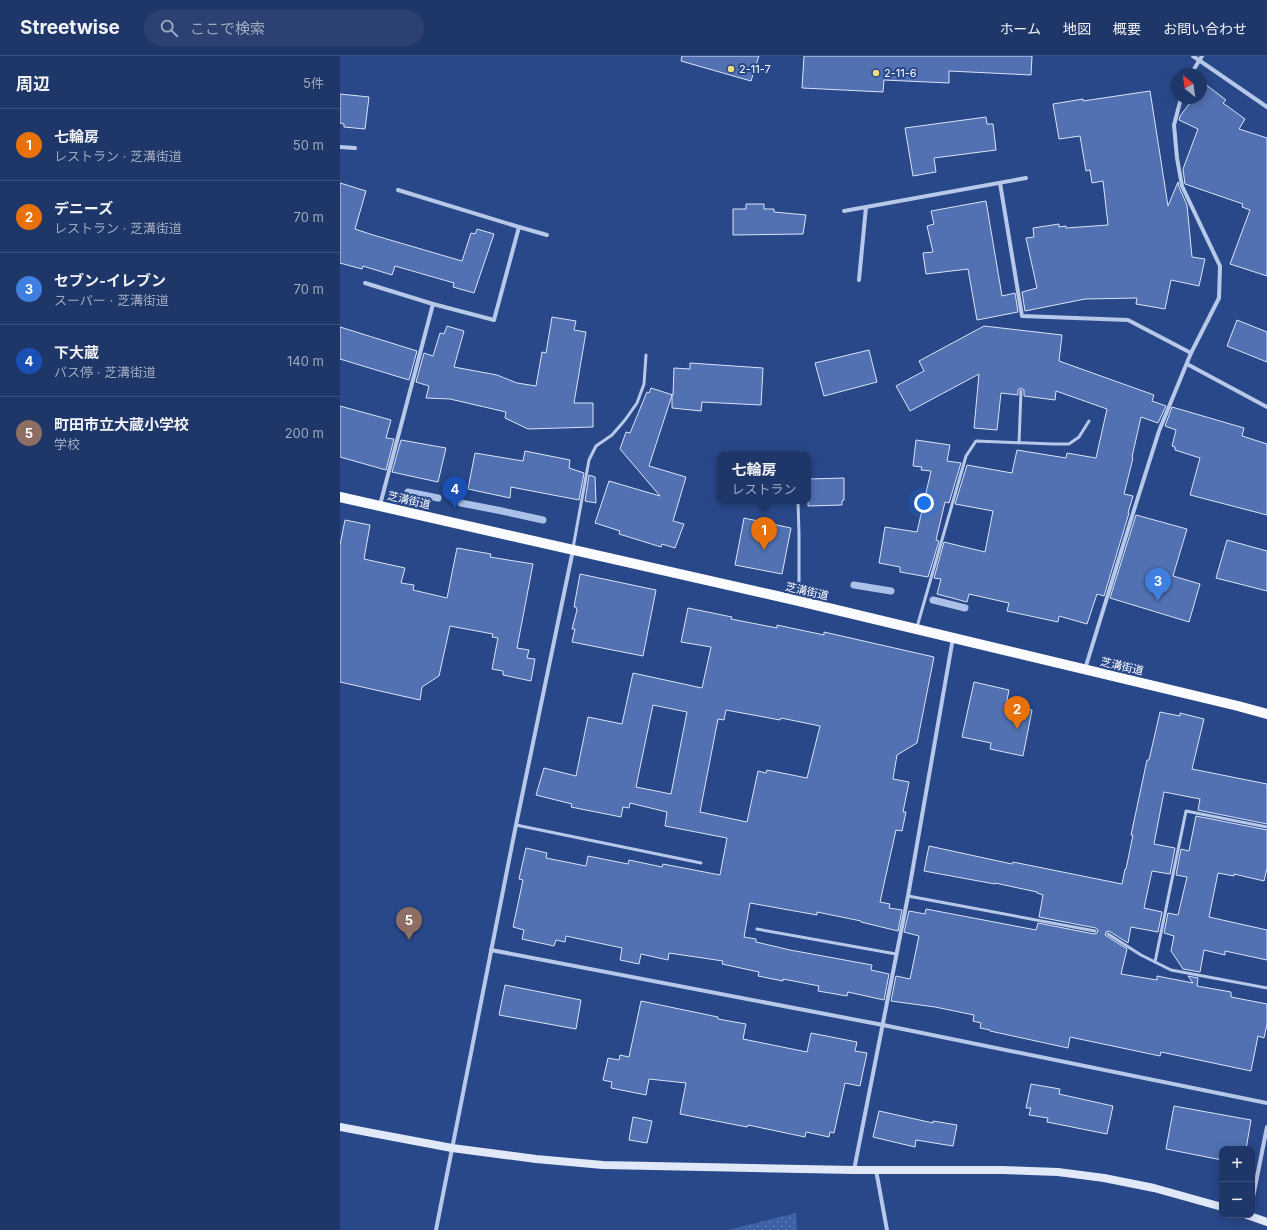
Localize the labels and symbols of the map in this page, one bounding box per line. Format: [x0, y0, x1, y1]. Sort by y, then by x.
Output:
place label: 2-11-7 [739, 62, 771, 76]
marker: 2-11-7 [726, 64, 736, 74]
place label: 2-11-6 [884, 66, 917, 80]
marker: 2-11-6 [871, 68, 881, 78]
north arrow [1171, 68, 1207, 104]
pin: 4 [442, 476, 468, 509]
street label: 芝溝街道 [386, 488, 432, 512]
your location [914, 493, 934, 513]
pin: 1 [751, 517, 777, 550]
pin: 3 [1145, 568, 1171, 601]
street label: 芝溝街道 [784, 579, 830, 603]
street label: 芝溝街道 [1099, 654, 1145, 678]
pin: 2 [1004, 696, 1030, 729]
pin: 5 [396, 907, 422, 940]

